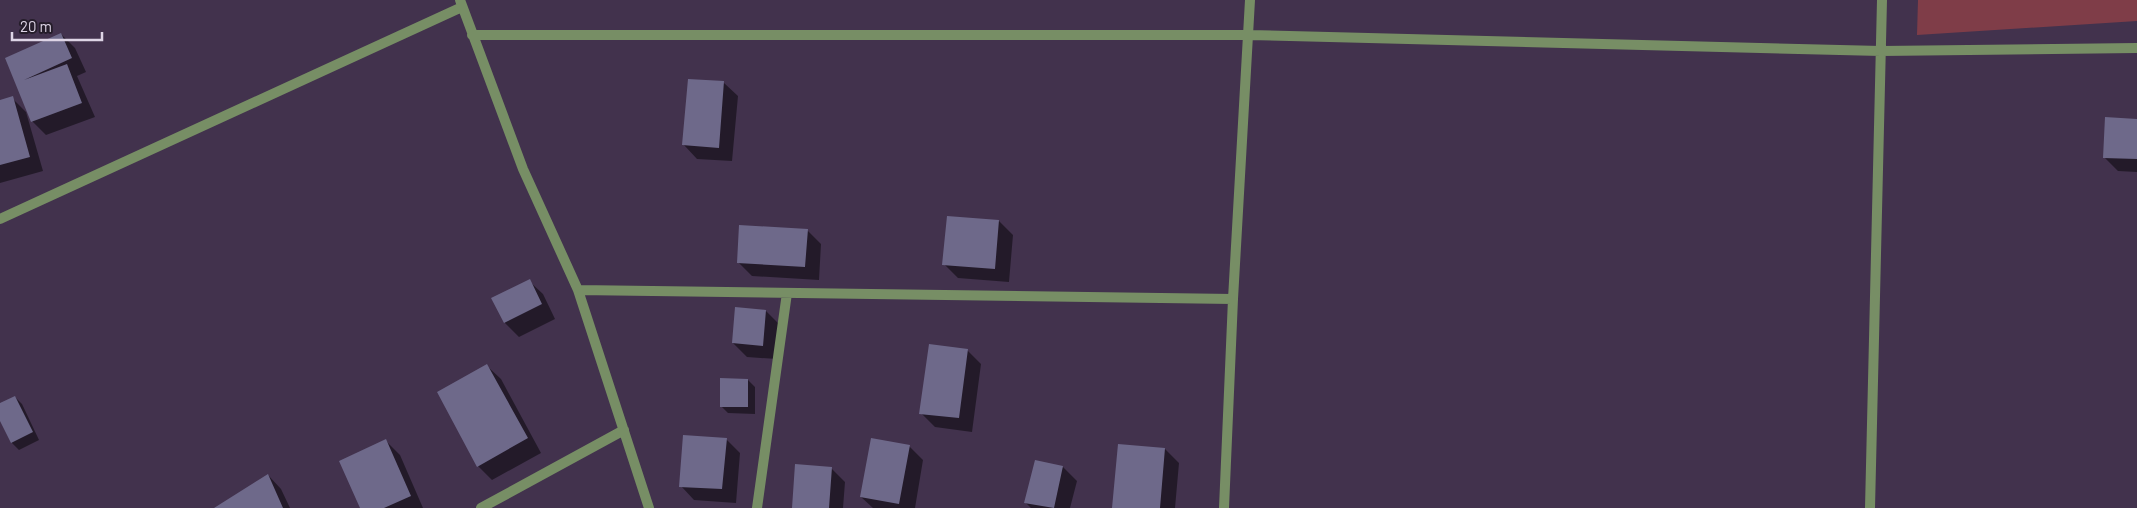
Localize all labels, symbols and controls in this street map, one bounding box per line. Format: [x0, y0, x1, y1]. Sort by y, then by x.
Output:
scale bar [12, 10, 102, 42]
text: 20 m [20, 17, 52, 35]

